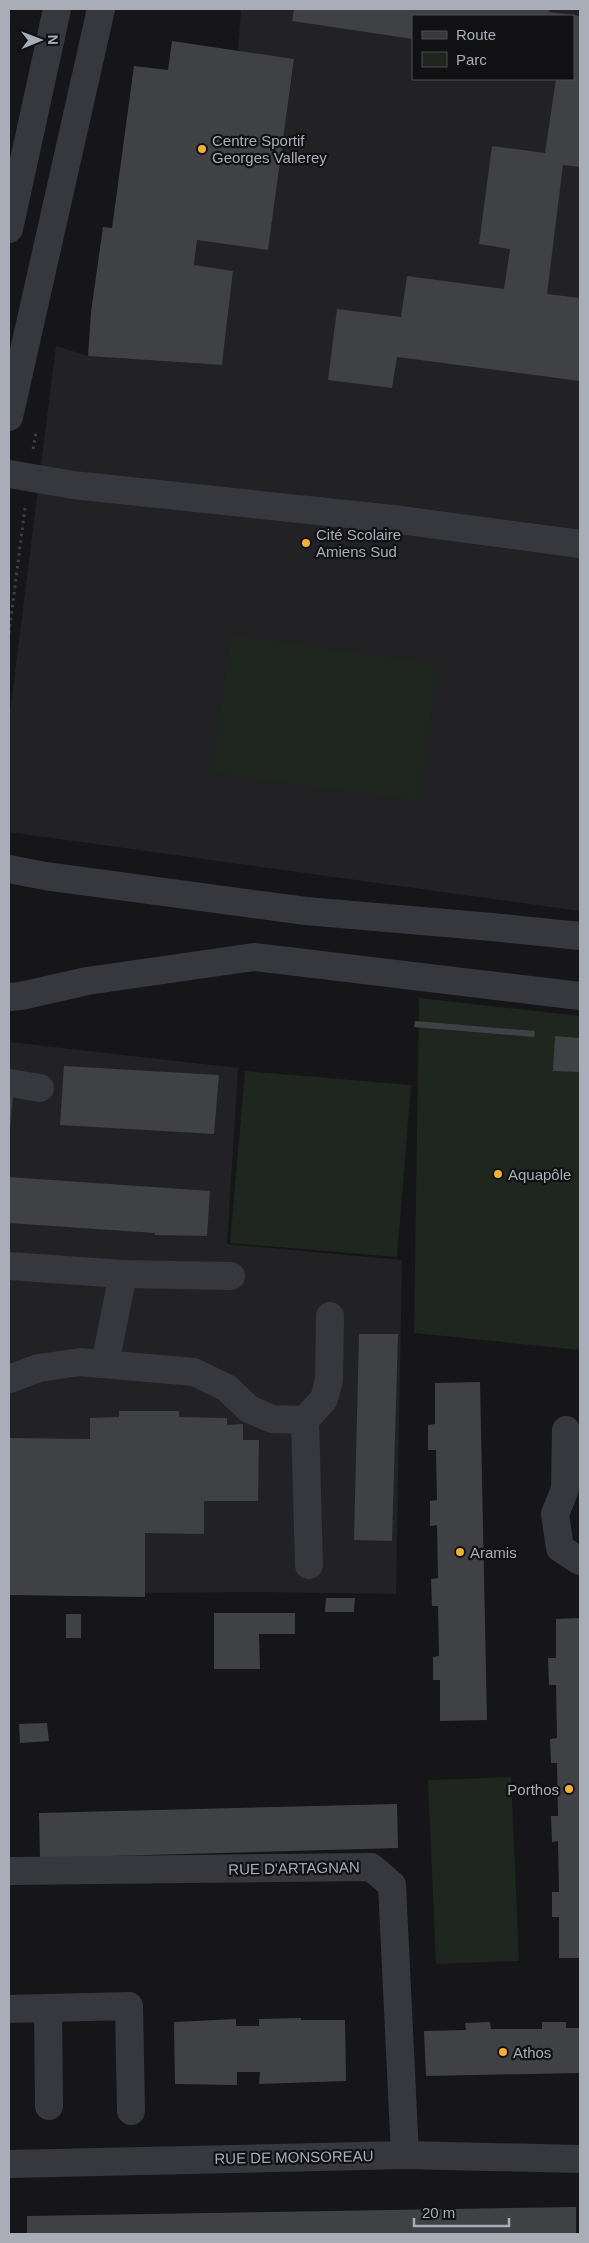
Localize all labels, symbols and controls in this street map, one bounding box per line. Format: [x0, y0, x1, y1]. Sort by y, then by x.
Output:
north arrow [15, 15, 65, 65]
legend [412, 15, 574, 80]
text: Route [456, 26, 496, 43]
text: N [45, 35, 61, 45]
text: Parc [456, 51, 487, 68]
place label: Centre Sportif Georges Vallerey [212, 132, 327, 166]
marker: Centre Sportif Georges Vallerey [196, 143, 208, 155]
place label: Cité Scolaire Amiens Sud [316, 526, 401, 560]
marker: Cité Scolaire Amiens Sud [300, 537, 312, 549]
place label: Aquapôle [508, 1166, 571, 1183]
marker: Aquapôle [492, 1168, 504, 1180]
place label: Aramis [470, 1544, 517, 1561]
marker: Aramis [454, 1546, 466, 1558]
place label: Porthos [507, 1781, 559, 1798]
marker: Porthos [563, 1783, 575, 1795]
street label: RUE D'ARTAGNAN [228, 1858, 360, 1878]
place label: Athos [513, 2044, 551, 2061]
marker: Athos [497, 2046, 509, 2058]
street label: RUE DE MONSOREAU [214, 2147, 374, 2167]
scale bar [414, 2196, 509, 2228]
text: 20 m [422, 2204, 455, 2221]

